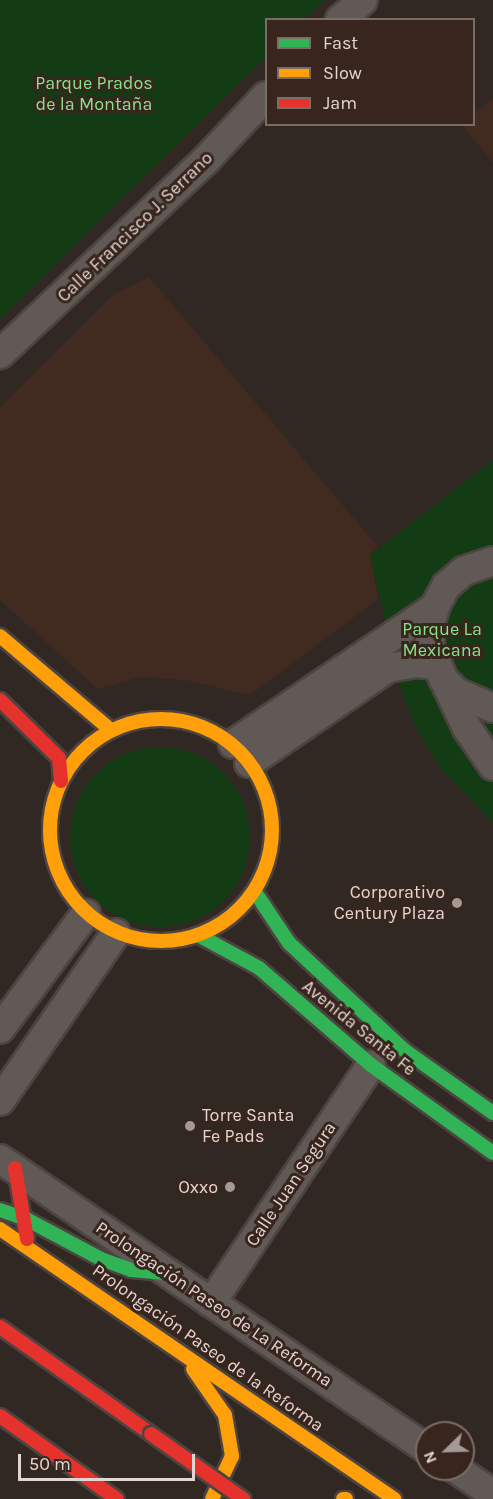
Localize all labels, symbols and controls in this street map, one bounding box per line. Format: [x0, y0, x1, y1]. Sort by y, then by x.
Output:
legend [265, 18, 475, 126]
text: Fast [323, 32, 358, 54]
text: Slow [323, 62, 362, 84]
park label: Parque Prados de la Montaña [35, 73, 153, 116]
text: Jam [323, 92, 357, 114]
street label: Calle Francisco J. Serrano [53, 147, 217, 307]
park label: Parque La Mexicana [402, 619, 482, 662]
place label: Corporativo Century Plaza [334, 882, 445, 924]
marker: Corporativo Century Plaza [450, 896, 464, 910]
street label: Avenida Santa Fe [298, 976, 420, 1080]
place label: Torre Santa Fe Pads [202, 1105, 294, 1148]
street label: Calle Juan Segura [241, 1118, 341, 1250]
marker: Torre Santa Fe Pads [183, 1119, 197, 1133]
place label: Oxxo [178, 1176, 218, 1198]
marker: Oxxo [223, 1180, 237, 1194]
street label: Prolongación Paseo de La Reforma [92, 1217, 336, 1391]
street label: Prolongación Paseo de la Reforma [88, 1260, 328, 1436]
north arrow [415, 1421, 475, 1481]
scale bar [21, 1442, 198, 1480]
text: N [419, 1448, 441, 1466]
text: 50 m [29, 1453, 71, 1475]

